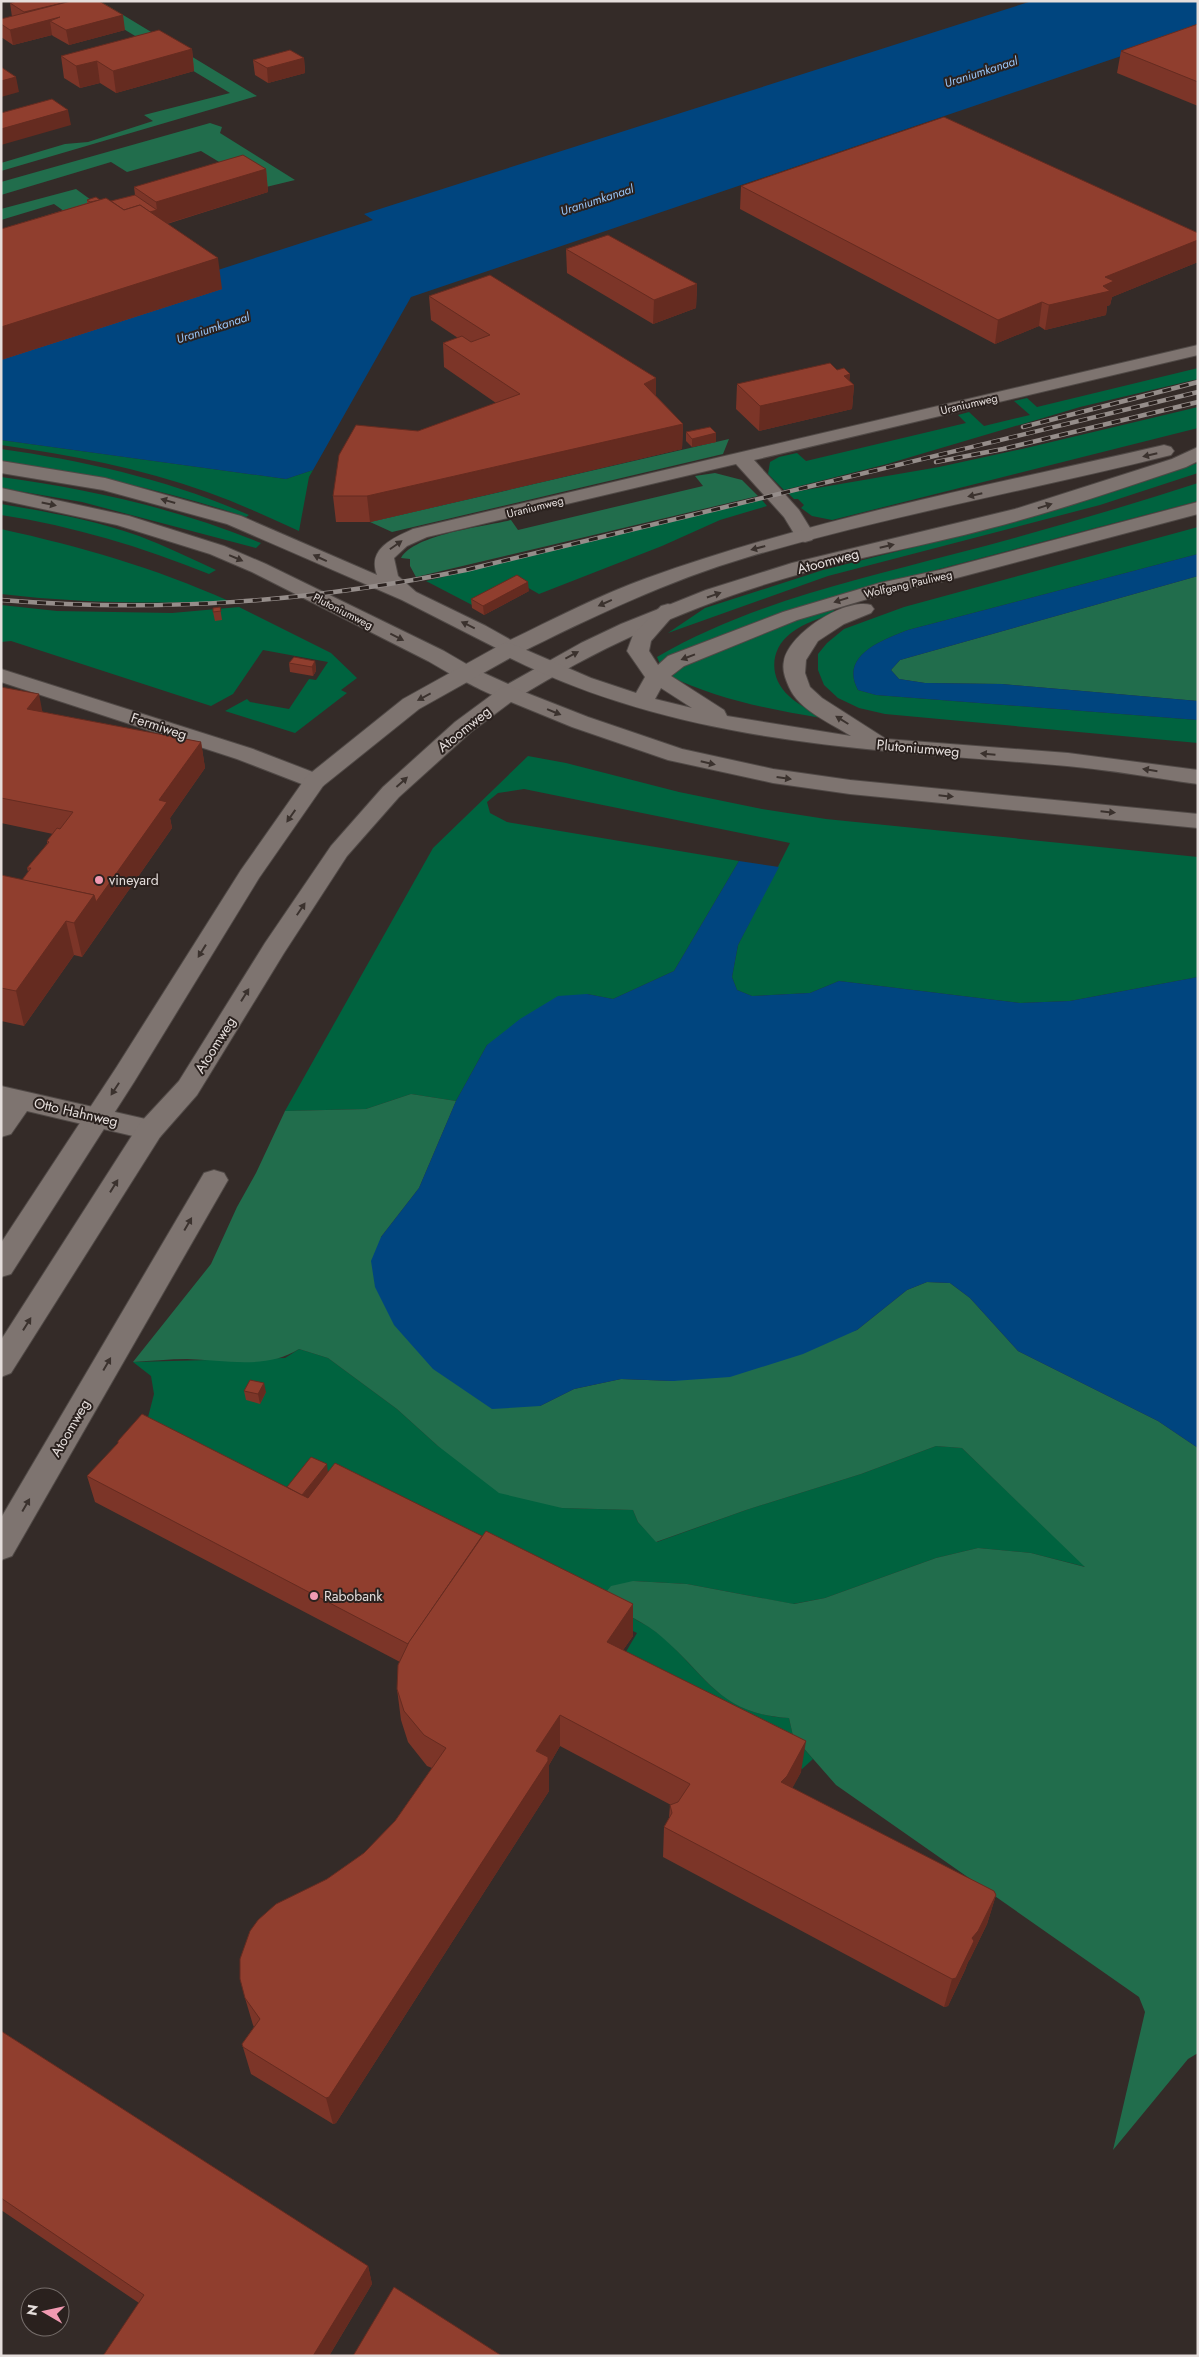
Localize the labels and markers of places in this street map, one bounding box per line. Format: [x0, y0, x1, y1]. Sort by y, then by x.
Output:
place label: vineyard [109, 870, 159, 890]
marker: vineyard [93, 874, 105, 886]
place label: Rabobank [324, 1586, 383, 1606]
marker: Rabobank [308, 1590, 320, 1602]

